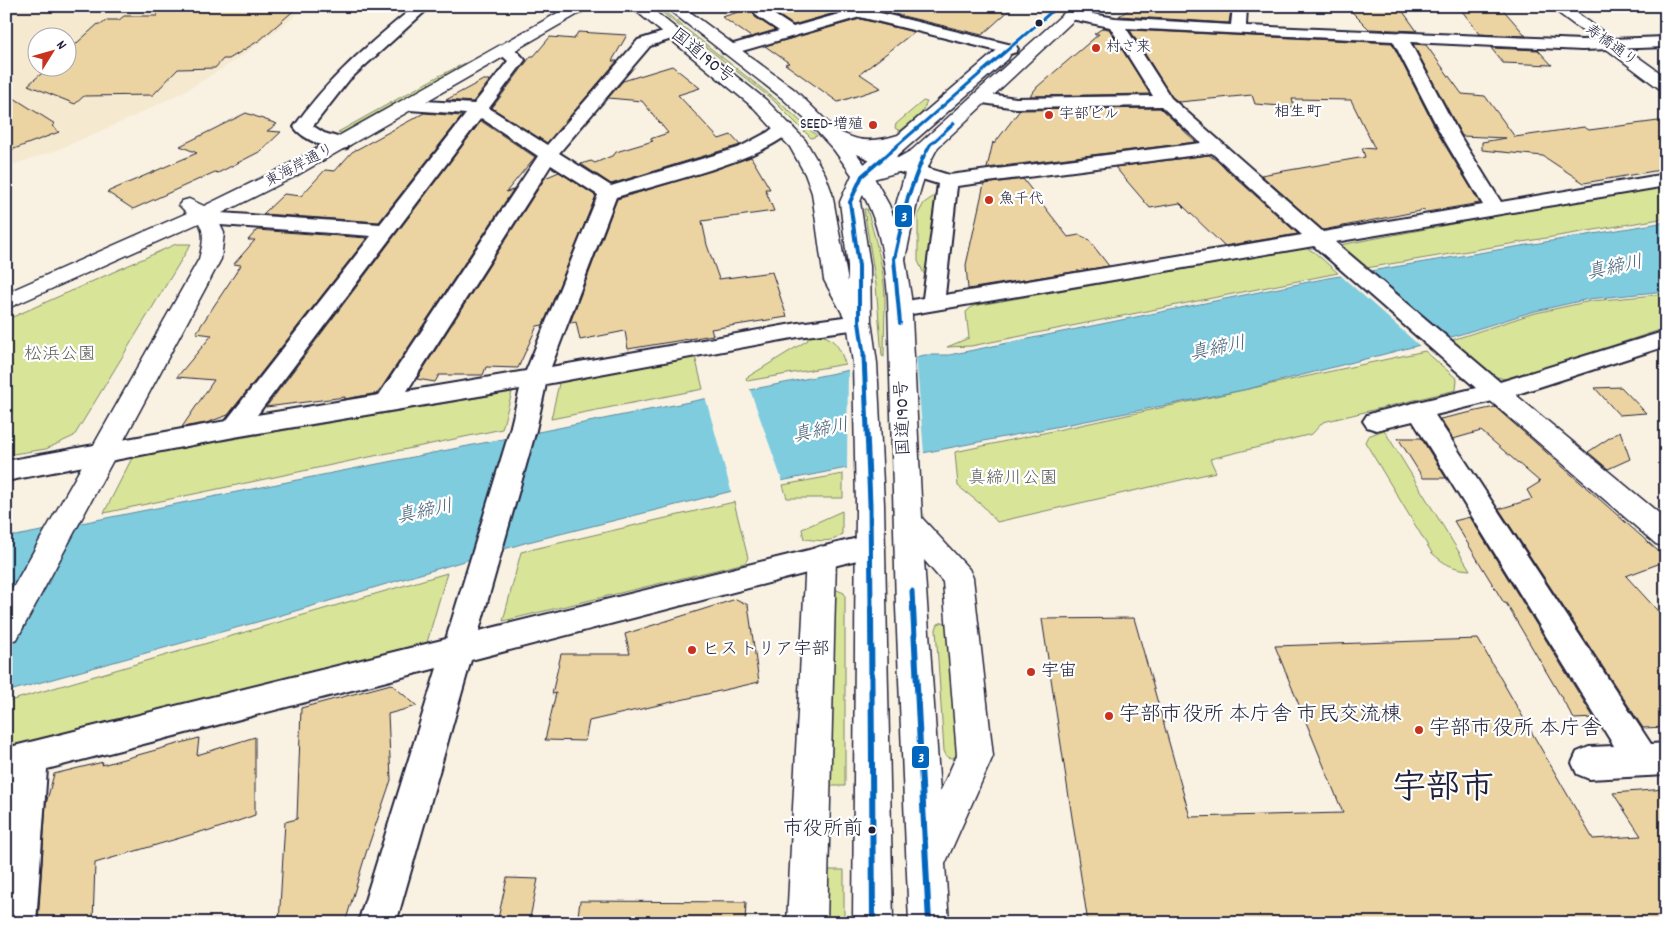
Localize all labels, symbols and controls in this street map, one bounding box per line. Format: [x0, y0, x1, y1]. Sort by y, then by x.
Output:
unlabelled marker [1034, 18, 1044, 28]
street label: 寿橋通り [1580, 19, 1642, 73]
street label: 国道190号 [665, 23, 739, 91]
north arrow [28, 28, 78, 78]
text: N [51, 37, 71, 54]
place label: 村さ来 [1106, 37, 1151, 59]
marker: 村さ来 [1090, 42, 1102, 54]
district label: 相生町 [1274, 101, 1322, 124]
place label: 宇部ビル [1059, 104, 1119, 126]
marker: 宇部ビル [1043, 109, 1055, 121]
place label: SEED-増殖 [800, 114, 863, 136]
marker: SEED-増殖 [867, 119, 879, 131]
street label: 東海岸通り [262, 139, 338, 193]
place label: 魚千代 [999, 189, 1044, 211]
marker: 魚千代 [983, 194, 995, 206]
line badge: 3 [894, 204, 913, 228]
text: 3 [901, 208, 907, 228]
water label: 真締川 [1584, 250, 1646, 288]
water label: 真締川 [1187, 331, 1249, 369]
park label: 松浜公園 [24, 343, 96, 368]
street label: 国道190号 [890, 380, 918, 456]
water label: 真締川 [790, 413, 852, 451]
park label: 真締川公園 [968, 467, 1058, 492]
water label: 真締川 [394, 494, 456, 532]
place label: ヒストリア宇部 [702, 638, 829, 663]
marker: ヒストリア宇部 [686, 644, 698, 656]
place label: 宇宙 [1041, 660, 1077, 685]
marker: 宇宙 [1025, 666, 1037, 678]
place label: 宇部市役所 本庁舎 市民交流棟 [1119, 701, 1402, 731]
marker: 宇部市役所 本庁舎 市民交流棟 [1103, 710, 1115, 722]
place label: 宇部市役所 本庁舎 [1429, 715, 1602, 745]
marker: 宇部市役所 本庁舎 [1413, 724, 1425, 736]
line badge: 3 [911, 745, 930, 769]
text: 3 [918, 749, 924, 769]
district label: 宇部市 [1392, 766, 1494, 815]
place label: 市役所前 [783, 816, 863, 844]
marker: 市役所前 [867, 825, 877, 835]

